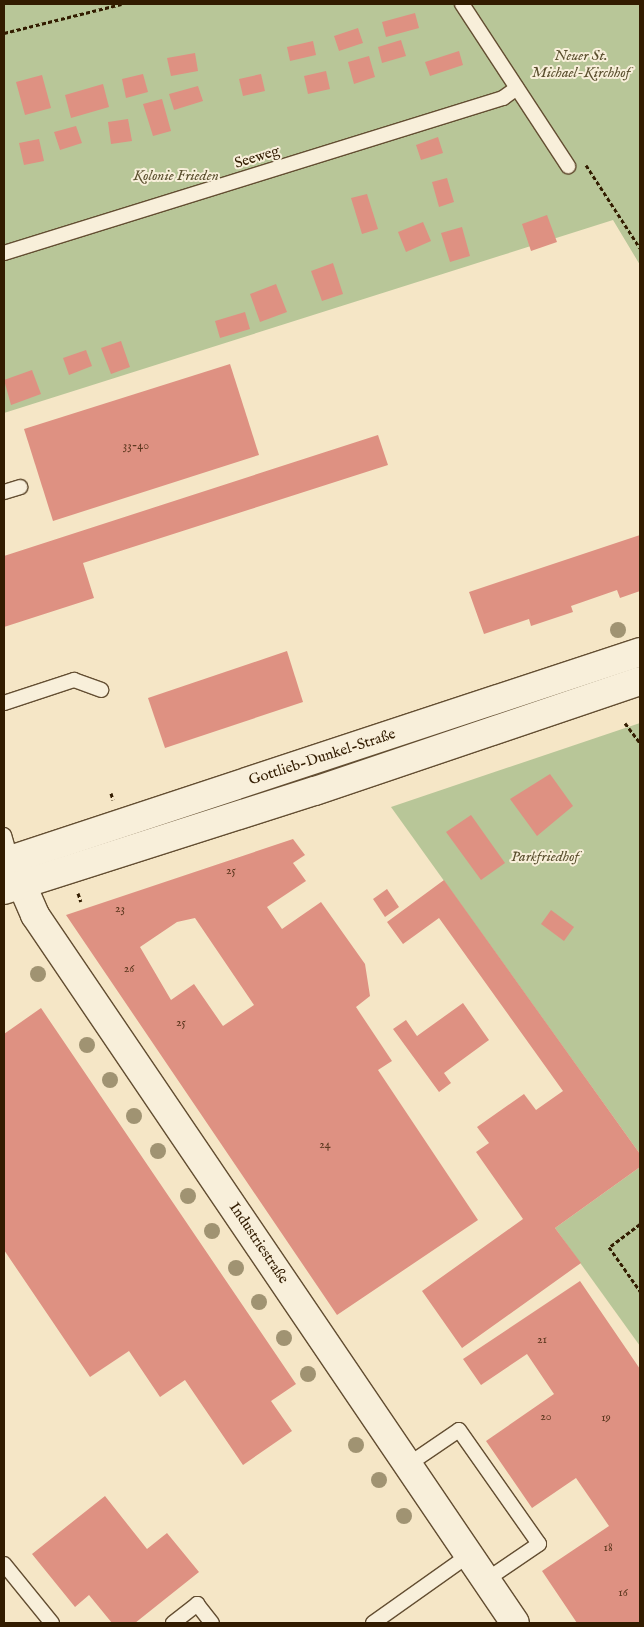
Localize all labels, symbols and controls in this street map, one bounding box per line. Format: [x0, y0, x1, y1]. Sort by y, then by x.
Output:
park label: Neuer St. Michael-Kirchhof [532, 46, 630, 81]
street label: Seeweg [232, 142, 282, 172]
park label: Kolonie Frieden [133, 167, 219, 185]
house number: 33-40 [123, 439, 149, 453]
street label: Gottlieb-Dunkel-Straße [246, 725, 398, 789]
park label: Parkfriedhof [511, 848, 579, 866]
house number: 25 [226, 864, 236, 878]
house number: 23 [115, 902, 125, 916]
house number: 26 [124, 962, 134, 976]
house number: 25 [176, 1016, 186, 1030]
house number: 24 [319, 1138, 331, 1152]
street label: Industriestraße [225, 1199, 293, 1287]
house number: 21 [537, 1333, 547, 1347]
house number: 20 [540, 1410, 552, 1424]
house number: 19 [601, 1411, 611, 1425]
house number: 18 [603, 1541, 613, 1555]
house number: 16 [618, 1586, 628, 1600]

